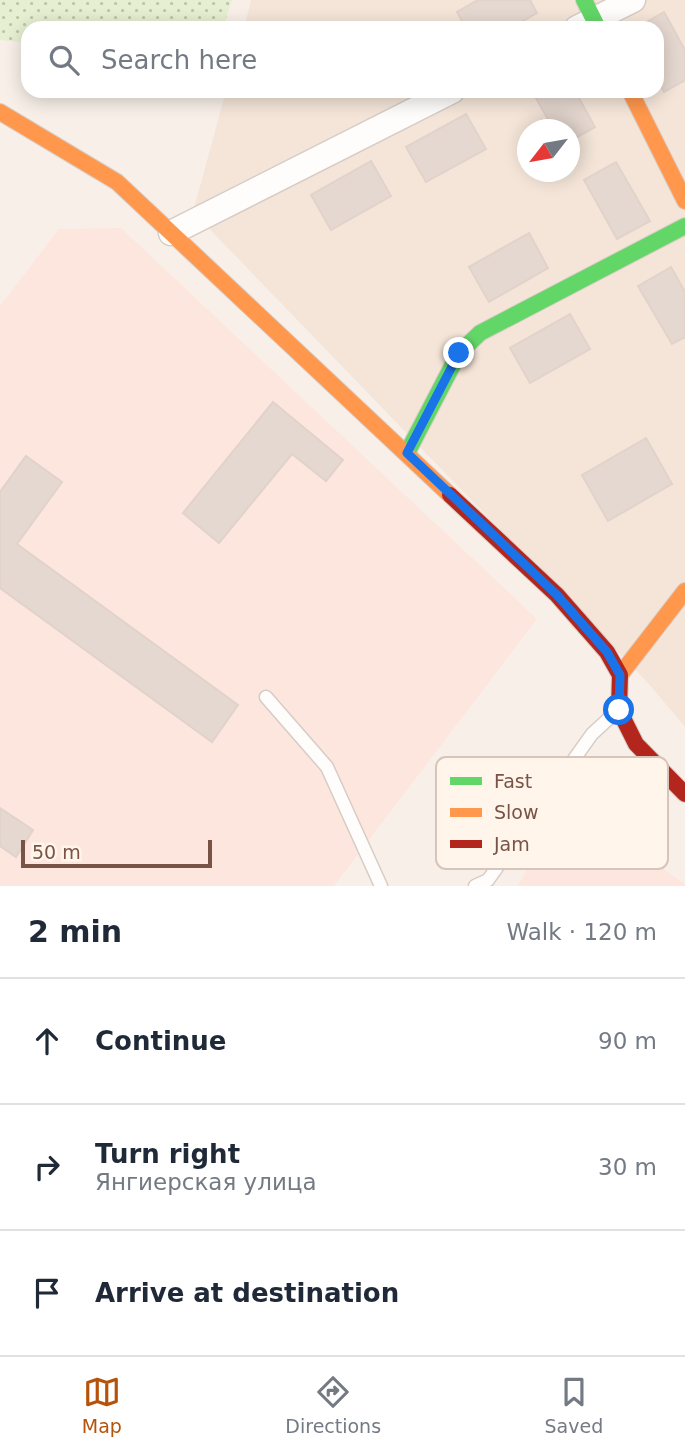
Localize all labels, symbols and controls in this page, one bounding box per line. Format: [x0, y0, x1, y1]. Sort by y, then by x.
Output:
search box [21, 21, 664, 98]
icon: search [45, 41, 83, 79]
text: Search here [101, 45, 257, 75]
north arrow [517, 119, 580, 182]
route end [443, 337, 474, 368]
route start [603, 694, 634, 725]
legend [436, 757, 668, 869]
text: Fast [494, 770, 532, 792]
text: Slow [494, 801, 539, 823]
text: Jam [493, 833, 530, 855]
scale bar [21, 837, 212, 869]
text: 50 m [32, 841, 81, 863]
text: 2 min [28, 914, 122, 949]
text: Walk · 120 m [506, 919, 657, 945]
icon: ahead [28, 1022, 66, 1060]
text: Continue [95, 1026, 226, 1056]
text: 90 m [598, 1028, 657, 1054]
text: Turn right [95, 1139, 240, 1169]
icon: right [28, 1148, 66, 1186]
text: 30 m [598, 1154, 657, 1180]
text: Янгиерская улица [95, 1169, 317, 1195]
icon: arrive [28, 1274, 66, 1312]
text: Arrive at destination [95, 1278, 399, 1308]
tab: Map [82, 1373, 122, 1437]
tab: Directions [285, 1373, 381, 1437]
tab: Saved [545, 1373, 603, 1437]

